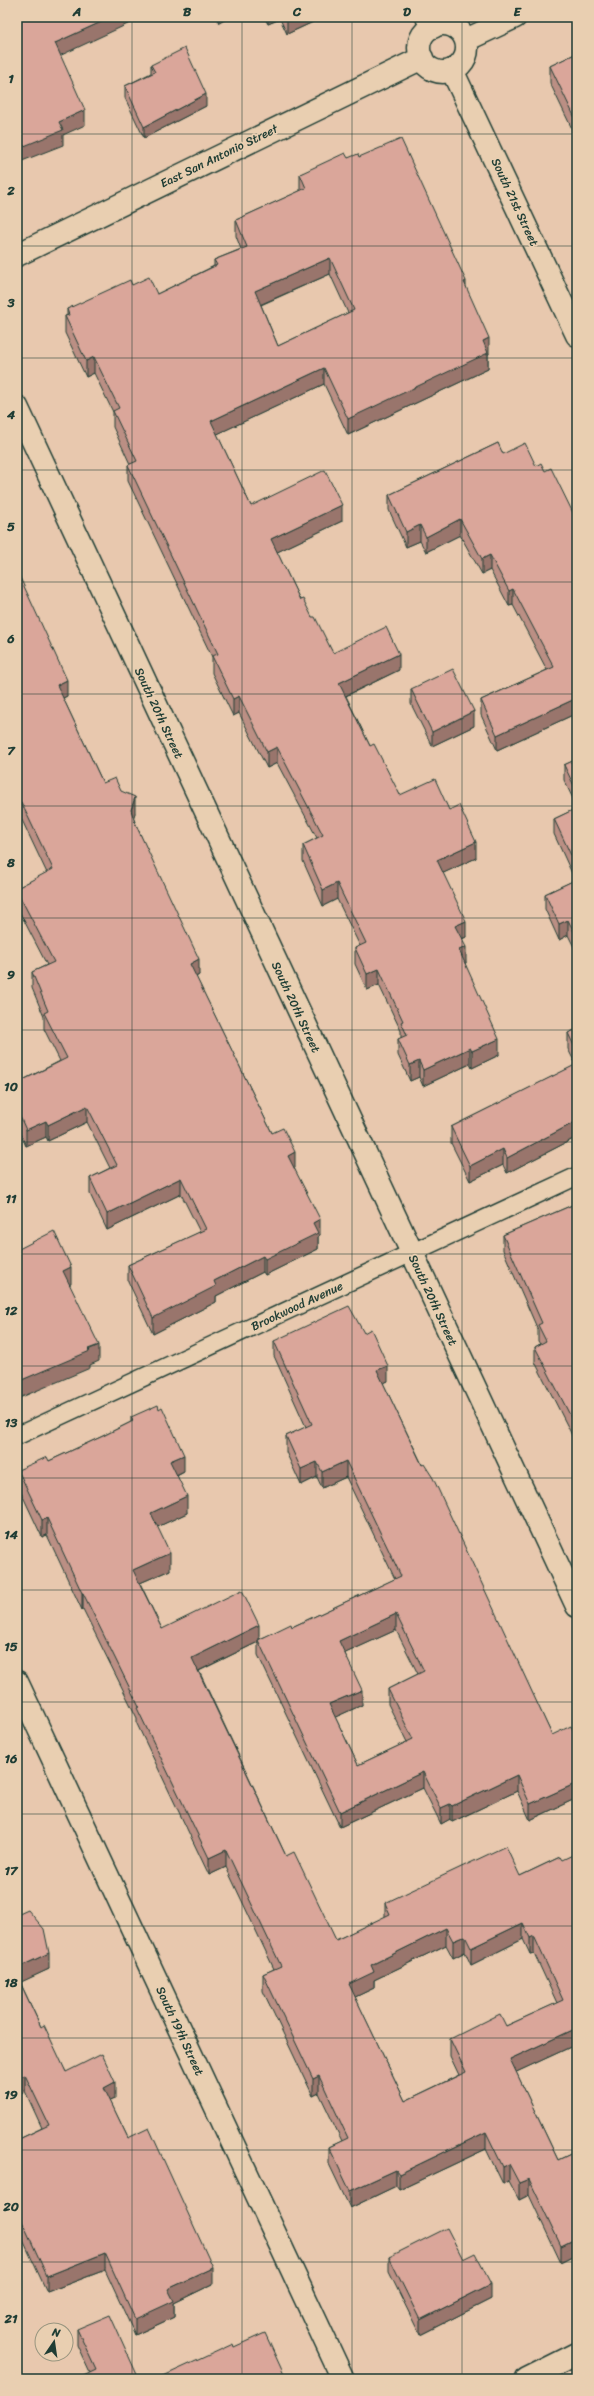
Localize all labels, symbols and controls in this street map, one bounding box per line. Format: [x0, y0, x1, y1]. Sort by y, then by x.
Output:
text: A [72, 0, 81, 23]
text: B [183, 0, 192, 23]
text: C [292, 0, 302, 23]
text: D [403, 0, 411, 23]
text: E [513, 0, 522, 23]
text: 1 [8, 67, 14, 90]
street label: East San Antonio Street [156, 117, 283, 194]
street label: South 21st Street [485, 154, 545, 250]
text: 2 [6, 179, 15, 202]
text: 3 [6, 291, 15, 314]
text: 4 [6, 403, 16, 426]
text: 5 [7, 515, 15, 538]
text: 6 [6, 627, 15, 650]
street label: South 20th Street [128, 664, 190, 762]
text: 7 [7, 739, 16, 762]
text: 8 [6, 851, 15, 874]
street label: South 20th Street [265, 958, 327, 1056]
text: 9 [7, 963, 15, 986]
text: 10 [4, 1075, 18, 1098]
text: 11 [5, 1187, 17, 1210]
street label: South 20th Street [402, 1251, 464, 1349]
street label: Brookwood Avenue [247, 1275, 347, 1337]
text: 12 [4, 1299, 18, 1322]
text: 13 [5, 1411, 18, 1434]
text: 14 [4, 1523, 19, 1546]
text: 15 [4, 1635, 18, 1658]
text: 16 [5, 1747, 18, 1770]
text: 17 [4, 1859, 19, 1882]
text: 18 [4, 1971, 18, 1994]
street label: South 19th Street [150, 1983, 210, 2079]
text: 19 [4, 2083, 18, 2106]
text: 20 [2, 2195, 19, 2218]
text: 21 [3, 2307, 18, 2330]
north arrow [34, 2322, 74, 2362]
text: N [49, 2322, 62, 2343]

